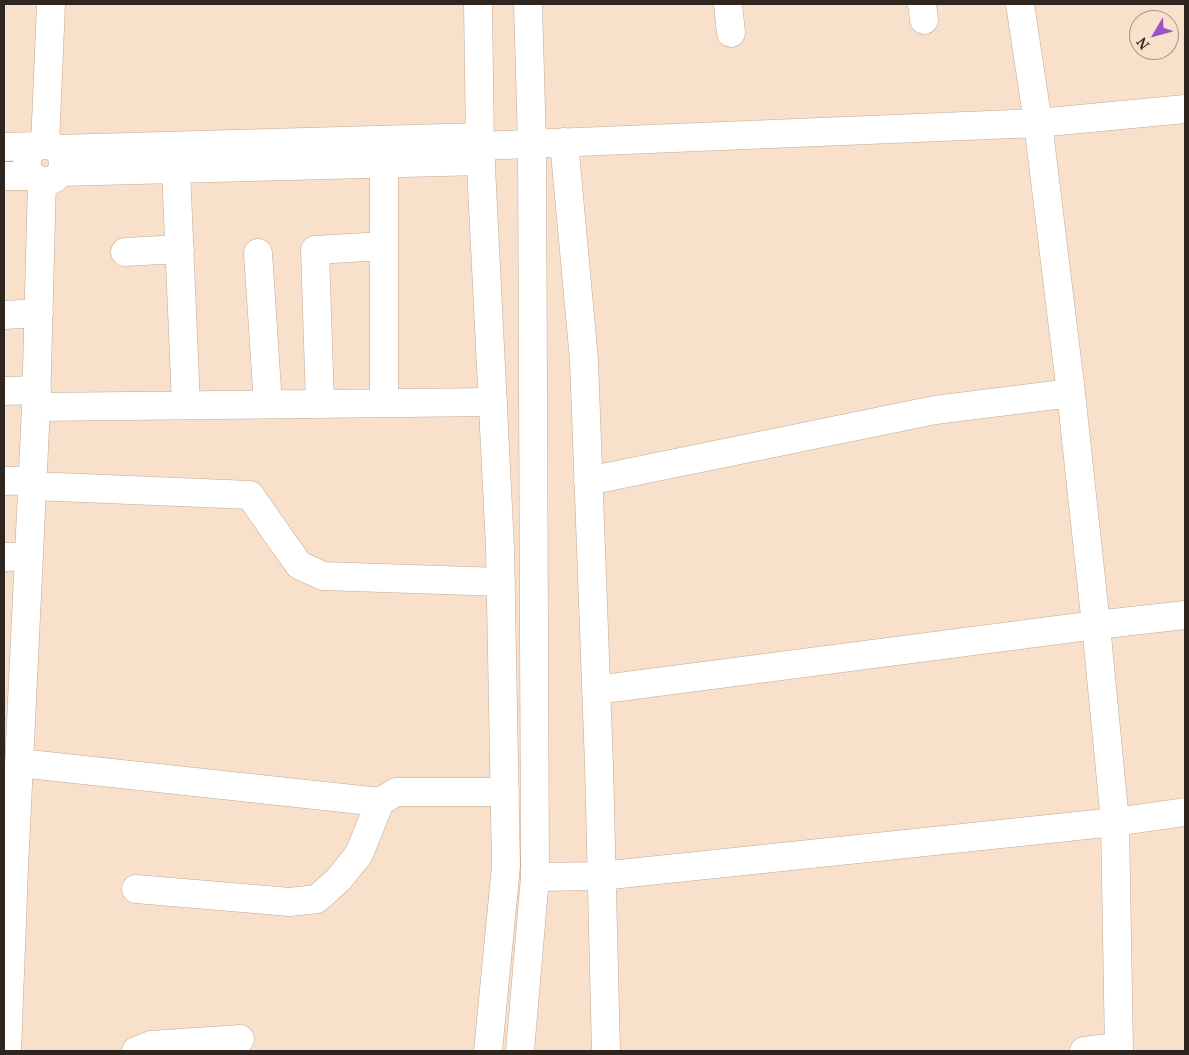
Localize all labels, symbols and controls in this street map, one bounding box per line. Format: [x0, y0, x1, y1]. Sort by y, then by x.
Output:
north arrow [1129, 10, 1179, 60]
text: N [1132, 34, 1153, 54]

